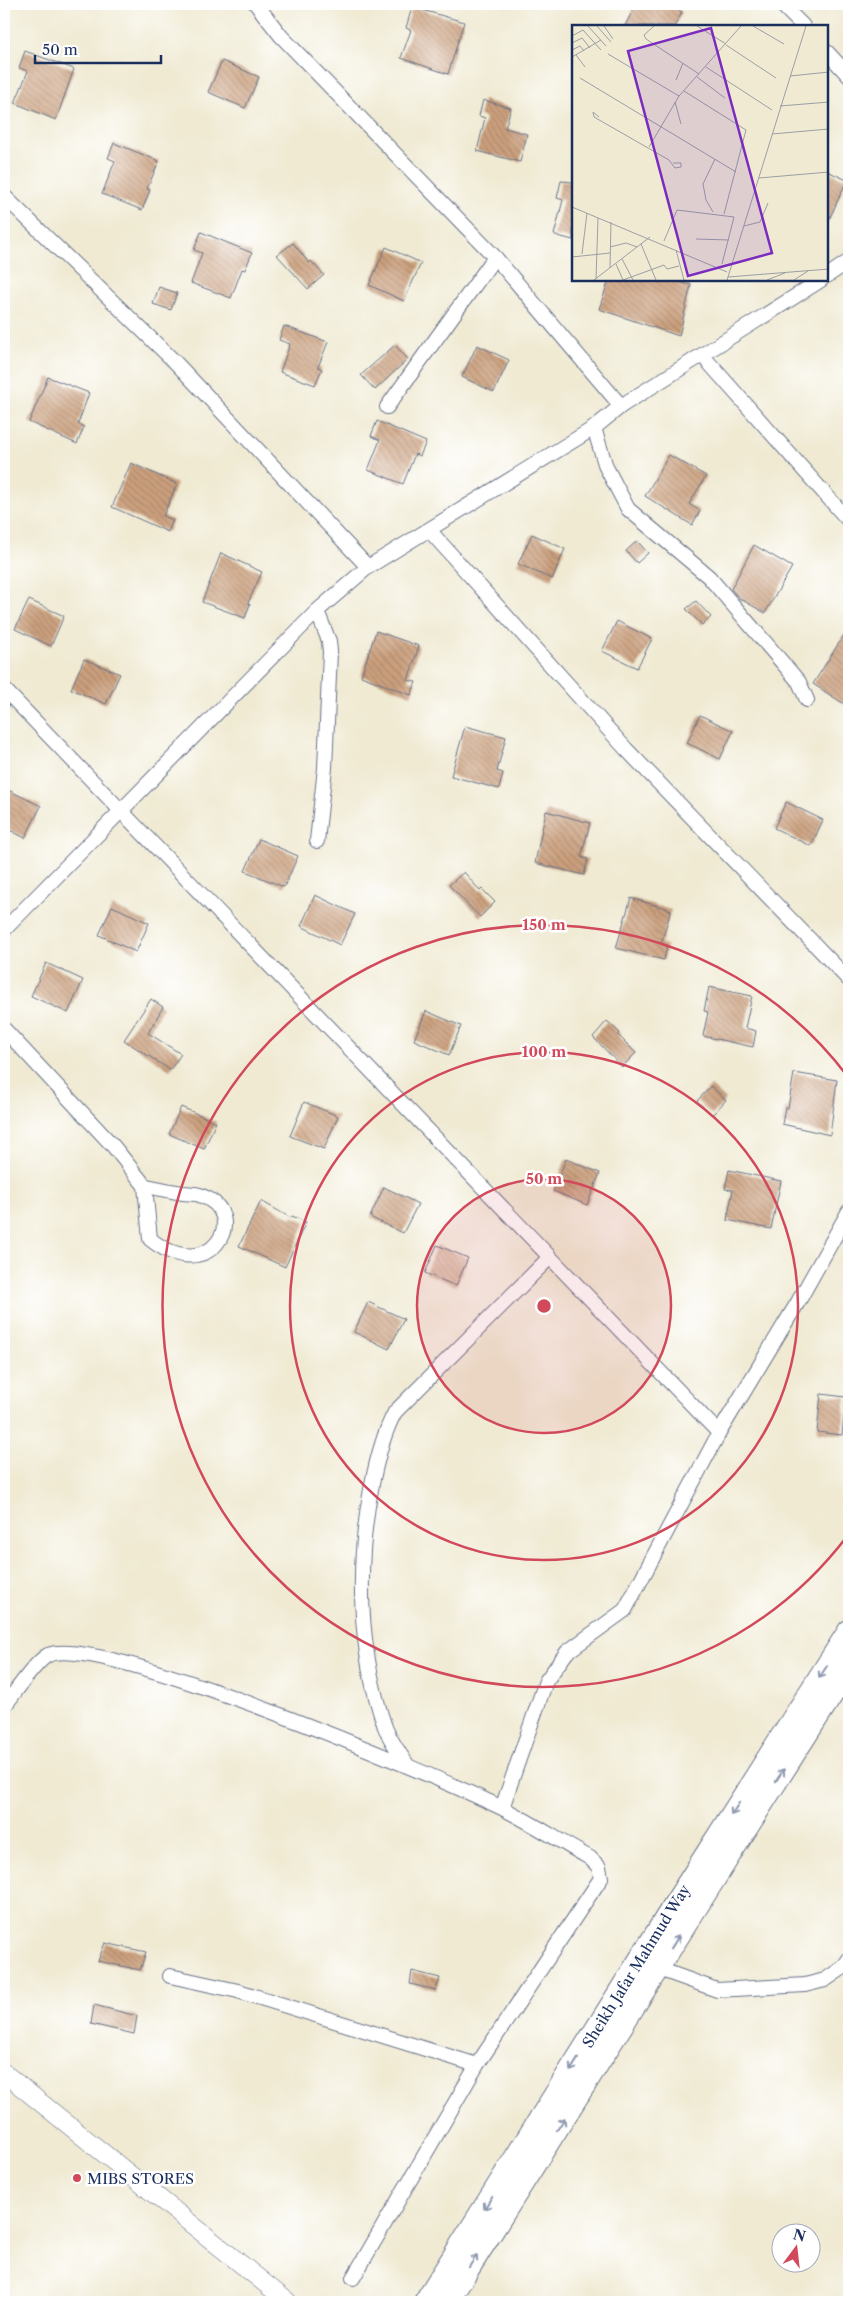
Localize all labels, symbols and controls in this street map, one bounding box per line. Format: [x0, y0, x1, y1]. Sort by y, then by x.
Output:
inset map [572, 25, 828, 281]
scale bar [35, 32, 161, 64]
text: 50 m [42, 40, 78, 59]
text: 150 m [522, 915, 566, 934]
text: 100 m [522, 1042, 566, 1061]
text: 50 m [526, 1169, 562, 1188]
centre of rings [535, 1297, 553, 1315]
one-way arrow [818, 1665, 828, 1679]
one-way arrow [775, 1768, 785, 1782]
one-way arrow [730, 1802, 740, 1816]
street label: Sheikh Jafar Mahmud Way [578, 1880, 694, 2051]
one-way arrow [670, 1935, 680, 1949]
one-way arrow [569, 2058, 579, 2072]
one-way arrow [556, 2118, 566, 2132]
place label: MIBS STORES [87, 2169, 194, 2188]
marker: MIBS STORES [71, 2172, 83, 2184]
one-way arrow [483, 2196, 493, 2210]
north arrow [770, 2224, 820, 2274]
text: N [791, 2225, 808, 2246]
one-way arrow [469, 2255, 479, 2269]

